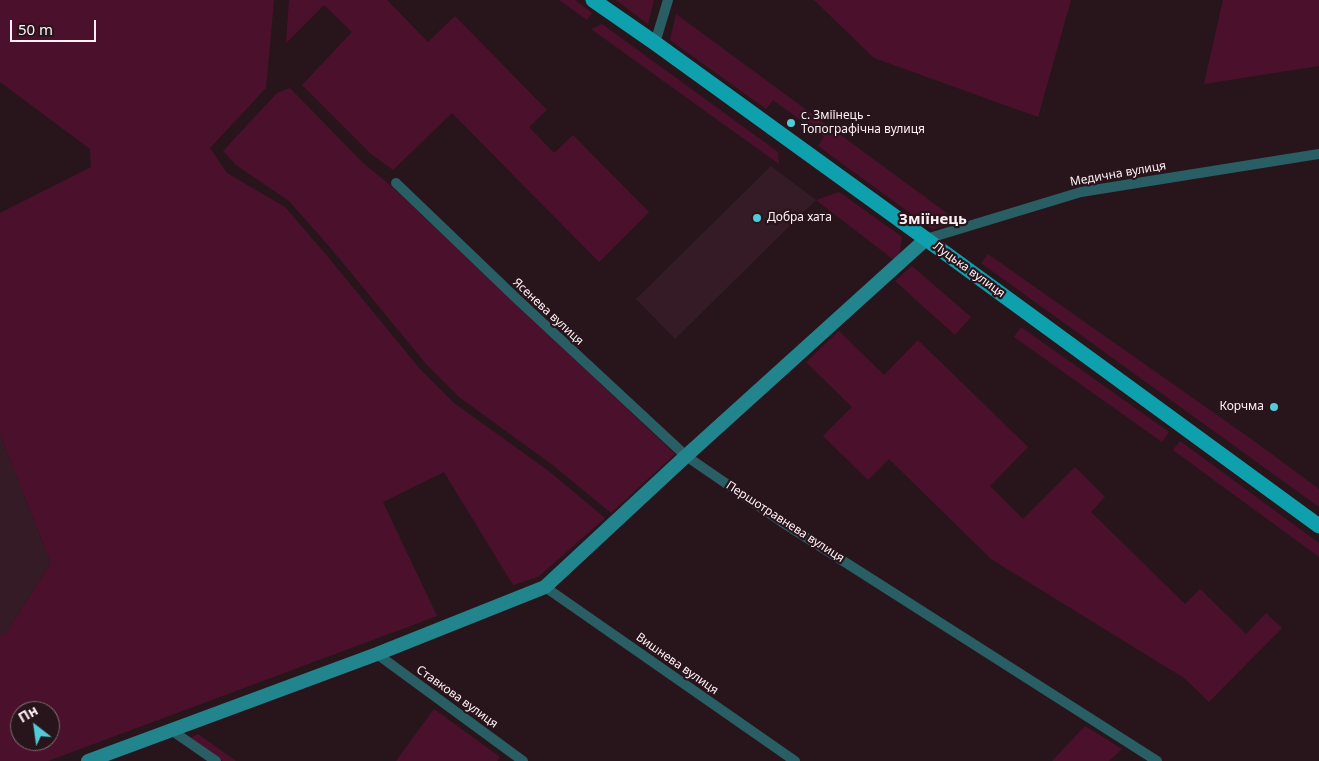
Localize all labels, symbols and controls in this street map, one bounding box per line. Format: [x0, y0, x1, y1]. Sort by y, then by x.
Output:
scale bar [12, 10, 99, 42]
text: 50 m [18, 19, 53, 39]
place label: с. Зміїнець - Топографічна вулиця [801, 109, 925, 137]
marker: с. Зміїнець - Топографічна вулиця [785, 117, 797, 129]
street label: Медична вулиця [1069, 158, 1167, 190]
place label: Добра хата [767, 211, 832, 225]
district label: Зміїнець [899, 211, 967, 229]
marker: Добра хата [751, 212, 763, 224]
street label: Луцька вулиця [930, 239, 1008, 301]
street label: Ясенева вулиця [510, 276, 586, 348]
place label: Корчма [1219, 400, 1264, 414]
marker: Корчма [1268, 401, 1280, 413]
street label: Першотравнева вулиця [723, 478, 847, 566]
street label: Вишнева вулиця [633, 630, 721, 698]
street label: Ставкова вулиця [413, 663, 501, 731]
text: Пн [14, 700, 41, 727]
north arrow [10, 701, 60, 751]

